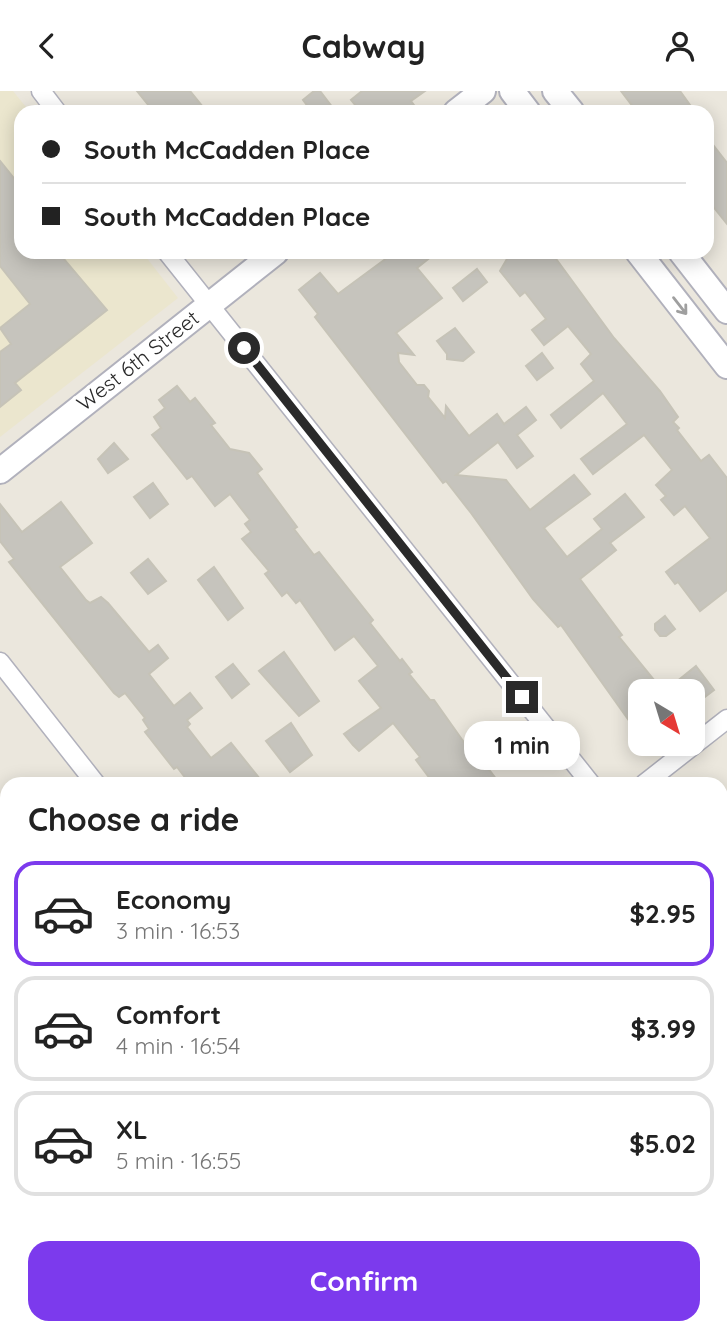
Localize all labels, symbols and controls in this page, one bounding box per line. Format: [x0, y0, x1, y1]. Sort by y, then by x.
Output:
text: Cabway [302, 26, 425, 66]
icon: back [28, 27, 66, 65]
icon: person [661, 27, 699, 65]
text: South McCadden Place [84, 133, 370, 166]
text: South McCadden Place [84, 200, 370, 233]
one-way arrow [672, 296, 687, 314]
street label: West 6th Street [71, 304, 204, 416]
route start [228, 332, 260, 364]
north arrow [628, 679, 705, 756]
map controls [628, 679, 705, 756]
route end [506, 681, 538, 713]
callout: 1 min [464, 721, 580, 771]
text: 1 min [494, 731, 550, 760]
text: Choose a ride [28, 799, 240, 839]
icon: car [32, 882, 95, 945]
text: Economy [116, 883, 231, 916]
text: $2.95 [629, 897, 696, 930]
text: 3 min · 16:53 [116, 916, 240, 945]
icon: car [32, 997, 95, 1060]
text: Comfort [116, 998, 221, 1031]
text: $3.99 [631, 1012, 696, 1045]
text: 4 min · 16:54 [116, 1031, 240, 1060]
icon: car [32, 1112, 95, 1175]
text: XL [116, 1113, 148, 1146]
text: $5.02 [629, 1127, 696, 1160]
text: 5 min · 16:55 [116, 1146, 241, 1175]
button: Confirm [28, 1241, 700, 1321]

